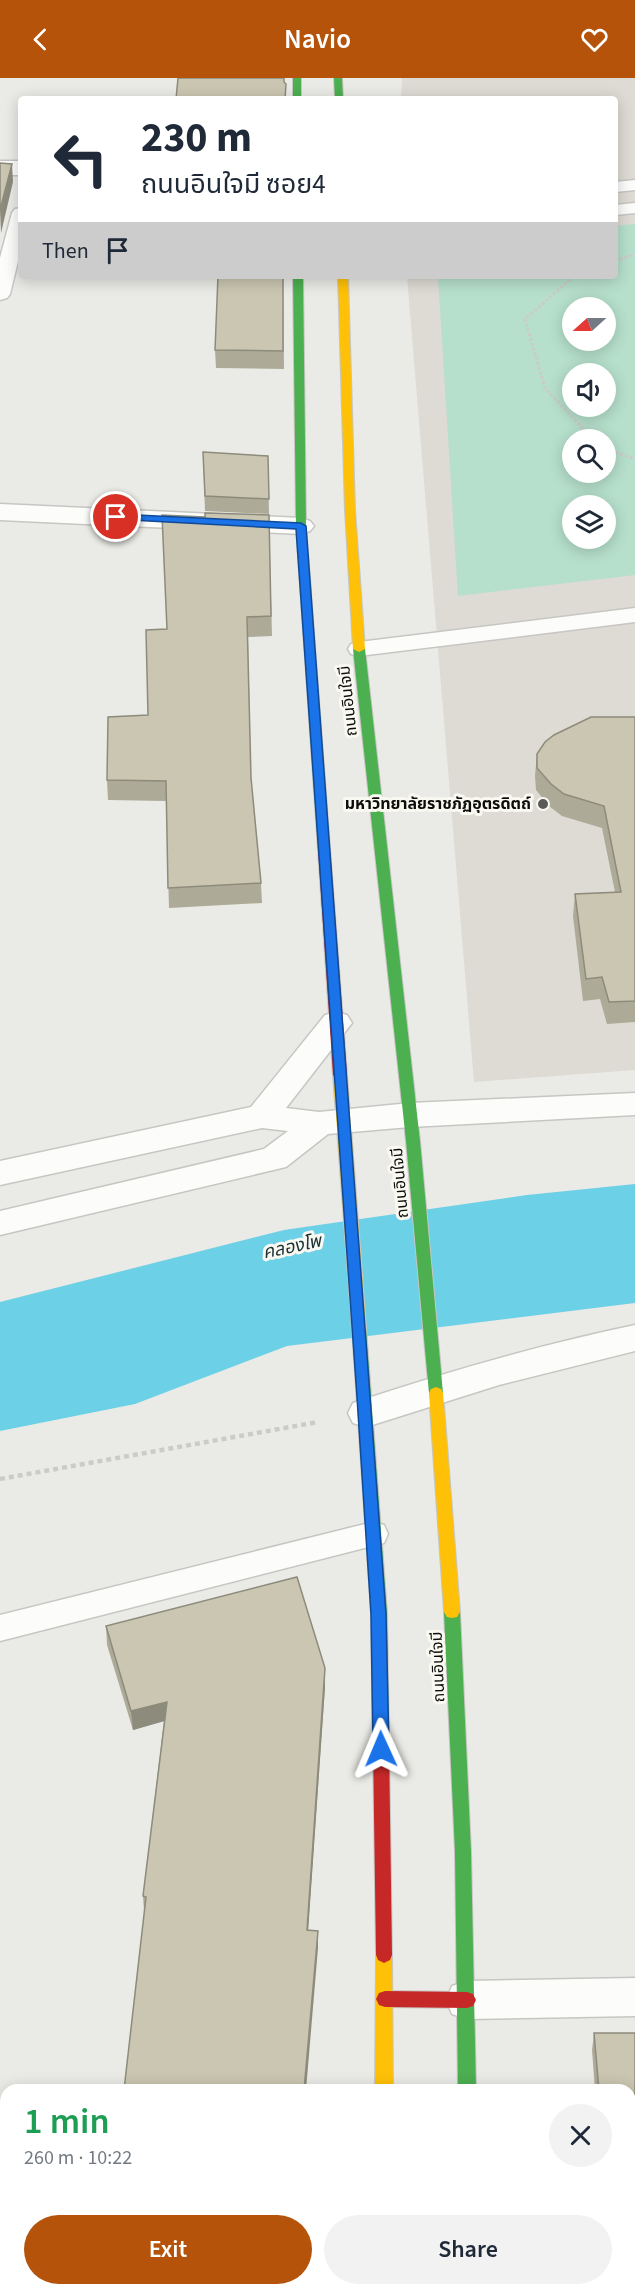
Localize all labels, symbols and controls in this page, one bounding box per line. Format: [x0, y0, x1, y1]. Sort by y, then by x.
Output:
text: Navio [284, 20, 351, 59]
icon: back [24, 23, 57, 56]
icon: heart [578, 23, 611, 56]
text: 230 m [141, 108, 252, 168]
icon: left [42, 120, 120, 198]
text: ถนนอินใจมี ซอย4 [141, 165, 326, 204]
icon: arrive [101, 234, 134, 267]
text: Then [42, 235, 89, 267]
north arrow [562, 297, 616, 351]
map controls [562, 297, 616, 549]
button: sound [562, 363, 616, 417]
button: search [562, 429, 616, 483]
pin [90, 491, 141, 542]
button: layers [562, 495, 616, 549]
icon: arrive [99, 500, 132, 533]
street label: ถนนอินใจมี [333, 665, 363, 737]
place label: มหาวิทยาลัยราชภัฏอุตรดิตถ์ [345, 793, 531, 815]
marker: มหาวิทยาลัยราชภัฏอุตรดิตถ์ [536, 797, 550, 811]
street label: ถนนอินใจมี [386, 1147, 414, 1219]
water label: คลองโพ [261, 1228, 326, 1265]
street label: ถนนอินใจมี [426, 1631, 450, 1703]
position arrow [349, 1717, 413, 1781]
text: 1 min [24, 2096, 110, 2147]
button: close [549, 2104, 612, 2167]
text: 260 m · 10:22 [24, 2144, 132, 2172]
button: Exit [24, 2215, 312, 2284]
button: Share [324, 2215, 612, 2284]

